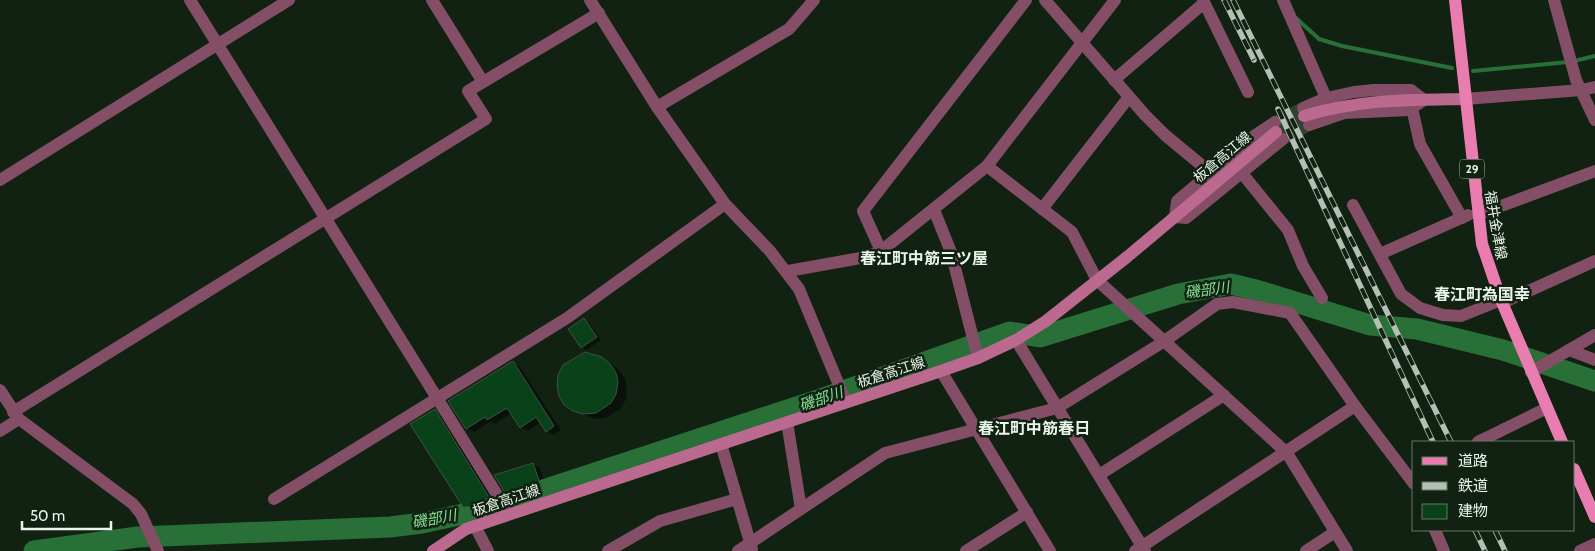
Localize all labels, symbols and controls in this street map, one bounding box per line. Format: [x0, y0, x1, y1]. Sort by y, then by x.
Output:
street label: 板倉高江線 [1189, 128, 1255, 186]
road number: 29 [1460, 160, 1484, 178]
street label: 福井金津線 [1481, 189, 1511, 261]
district label: 春江町中筋三ツ屋 [860, 249, 988, 268]
water label: 磯部川 [1183, 278, 1233, 302]
district label: 春江町為国幸 [1434, 285, 1530, 304]
street label: 板倉高江線 [855, 353, 927, 391]
water label: 磯部川 [797, 383, 847, 415]
district label: 春江町中筋春日 [978, 419, 1090, 438]
legend [1412, 441, 1575, 531]
text: 道路 [1458, 452, 1488, 470]
text: 鉄道 [1458, 477, 1488, 495]
street label: 板倉高江線 [470, 480, 542, 520]
scale bar [22, 498, 111, 530]
text: 建物 [1458, 502, 1488, 520]
water label: 磯部川 [410, 506, 460, 532]
text: 50 m [30, 507, 65, 525]

